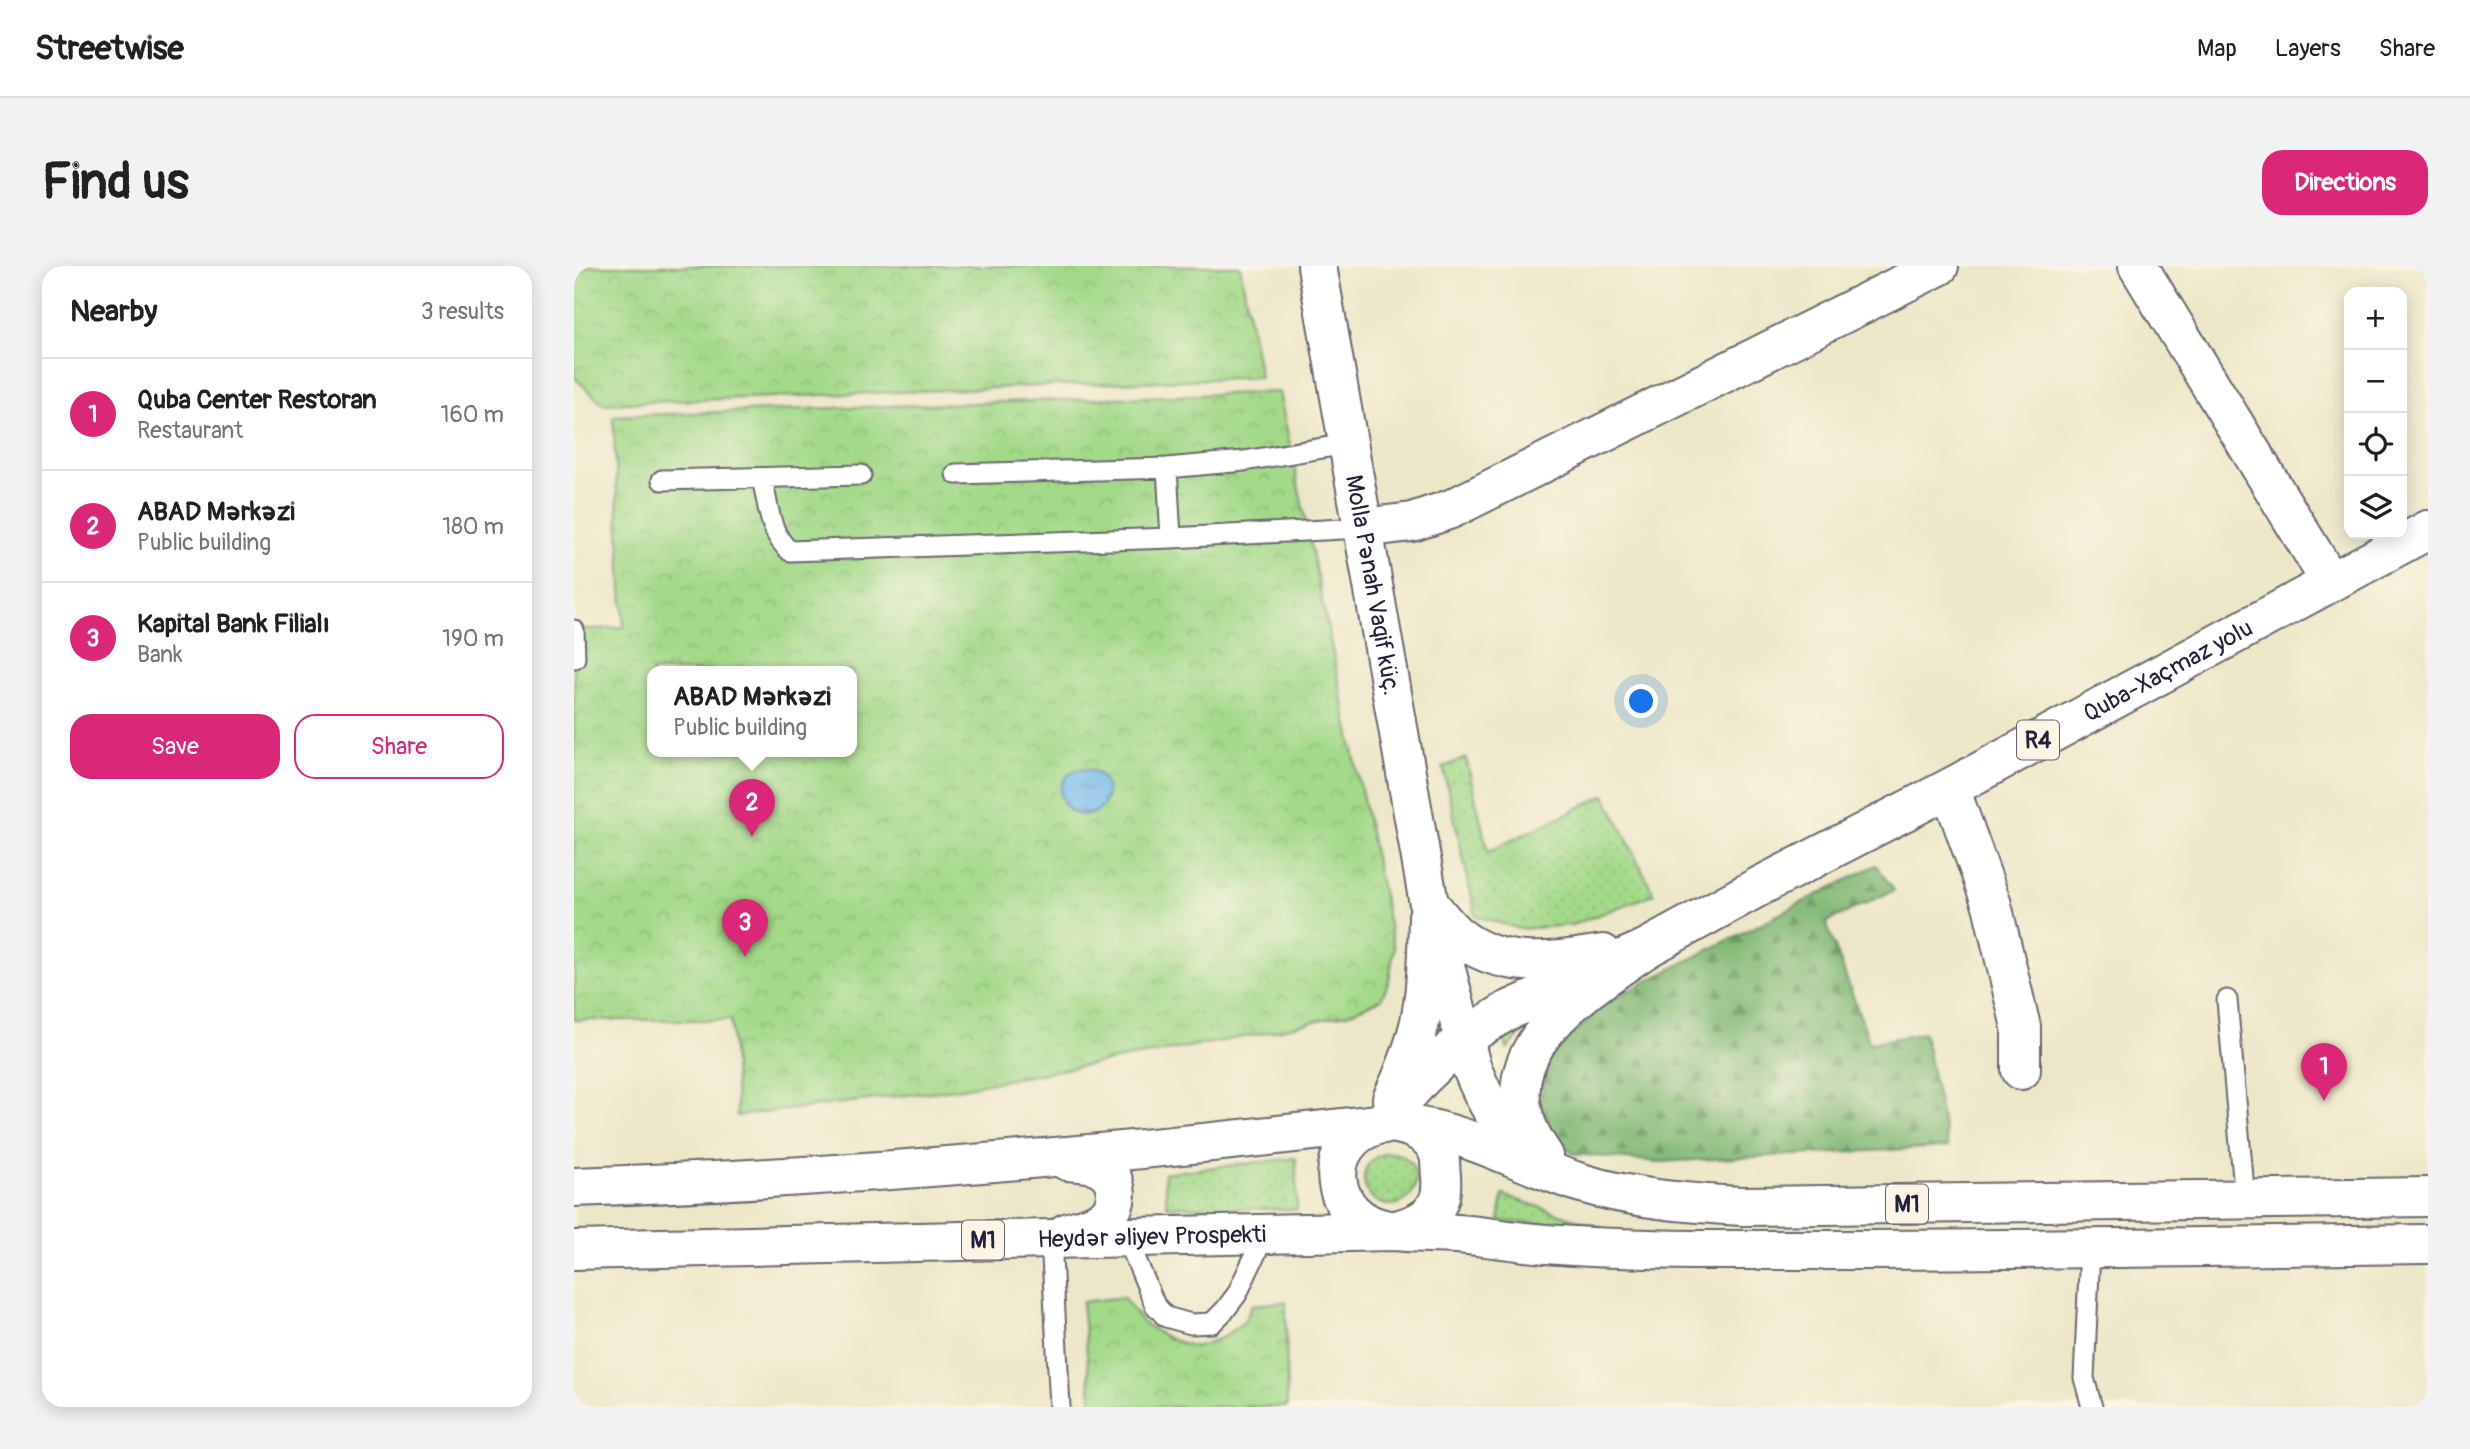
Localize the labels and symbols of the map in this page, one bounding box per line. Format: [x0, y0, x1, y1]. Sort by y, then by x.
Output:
street label: Molla Pənah Vaqif küç. [1339, 473, 1407, 698]
street label: Quba-Xaçmaz yolu [2078, 613, 2257, 728]
your location [1624, 684, 1658, 718]
road number: R4 [2017, 720, 2059, 760]
pin: 2 [729, 779, 775, 837]
pin: 3 [722, 899, 768, 957]
pin: 1 [2301, 1043, 2347, 1101]
road number: M1 [1886, 1184, 1928, 1224]
street label: Heydər Əliyev Prospekti [1037, 1219, 1266, 1254]
road number: M1 [962, 1220, 1004, 1259]

